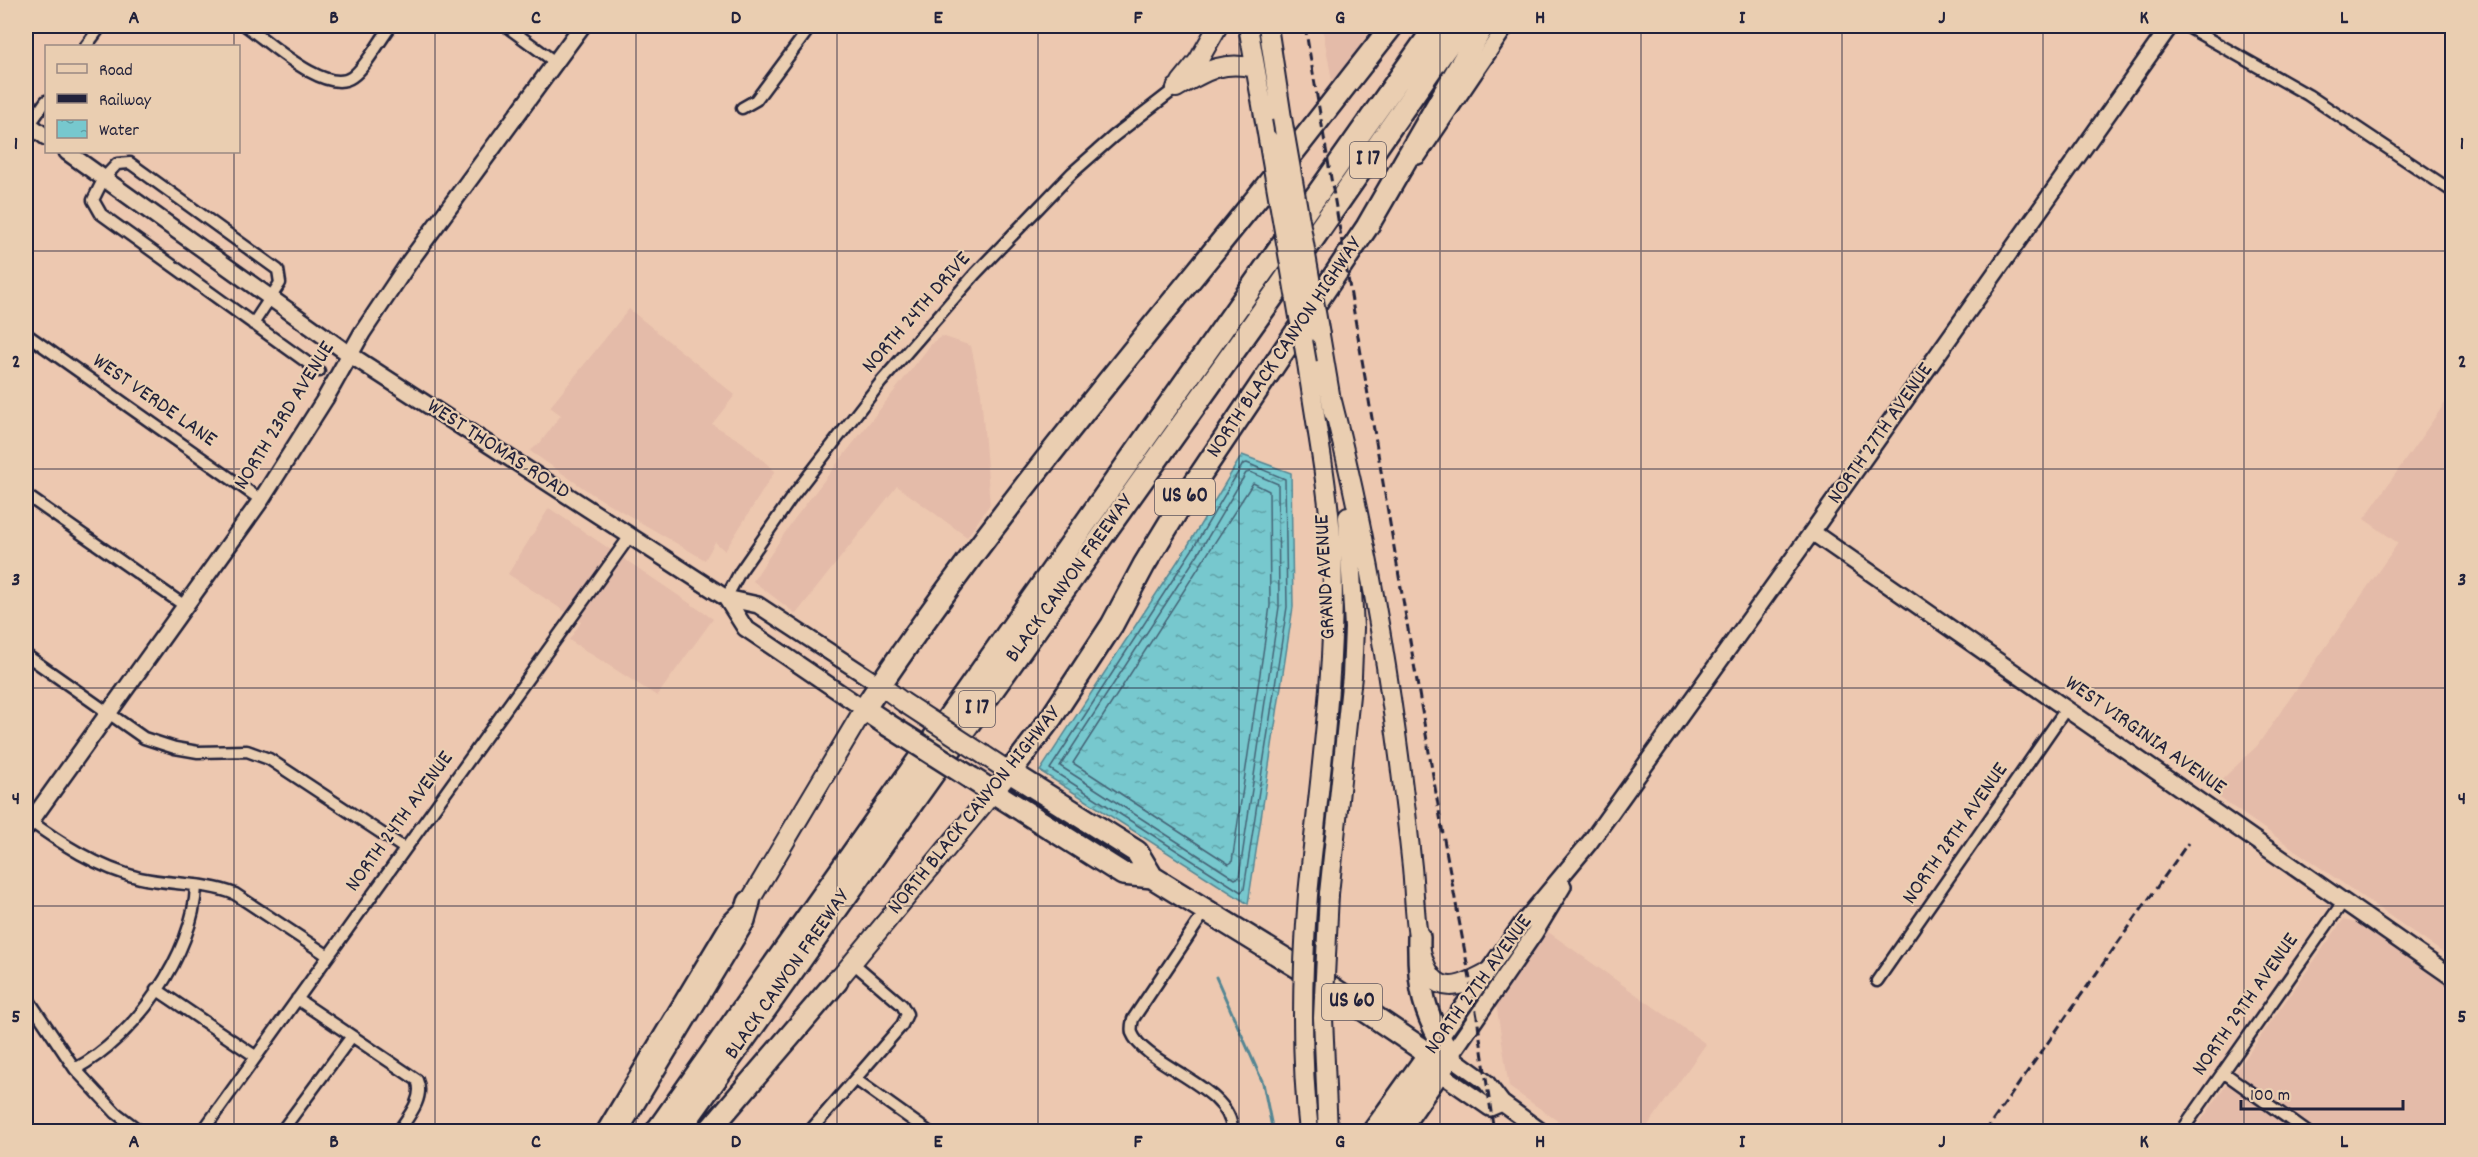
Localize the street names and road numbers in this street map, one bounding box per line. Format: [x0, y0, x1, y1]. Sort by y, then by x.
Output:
road number: I 17 [1350, 142, 1386, 178]
street label: NORTH BLACK CANYON HIGHWAY [1199, 231, 1371, 465]
street label: NORTH 24TH DRIVE [855, 245, 979, 381]
street label: NORTH 23RD AVENUE [227, 336, 343, 496]
street label: WEST VERDE LANE [85, 347, 223, 455]
street label: NORTH 27TH AVENUE [1821, 357, 1941, 511]
street label: WEST THOMAS ROAD [420, 392, 576, 508]
road number: US 60 [1155, 479, 1215, 515]
street label: BLACK CANYON FREEWAY [998, 488, 1142, 669]
street label: GRAND AVENUE [1307, 514, 1345, 640]
street label: WEST VIRGINIA AVENUE [2058, 669, 2232, 803]
road number: I 17 [959, 691, 995, 727]
street label: NORTH BLACK CANYON HIGHWAY [881, 699, 1070, 922]
street label: NORTH 24TH AVENUE [338, 745, 462, 899]
street label: NORTH 28TH AVENUE [1895, 757, 2017, 911]
street label: BLACK CANYON FREEWAY [718, 883, 859, 1066]
street label: NORTH 27TH AVENUE [1418, 909, 1540, 1061]
street label: NORTH 29TH AVENUE [2185, 927, 2307, 1083]
road number: US 60 [1322, 984, 1382, 1020]

